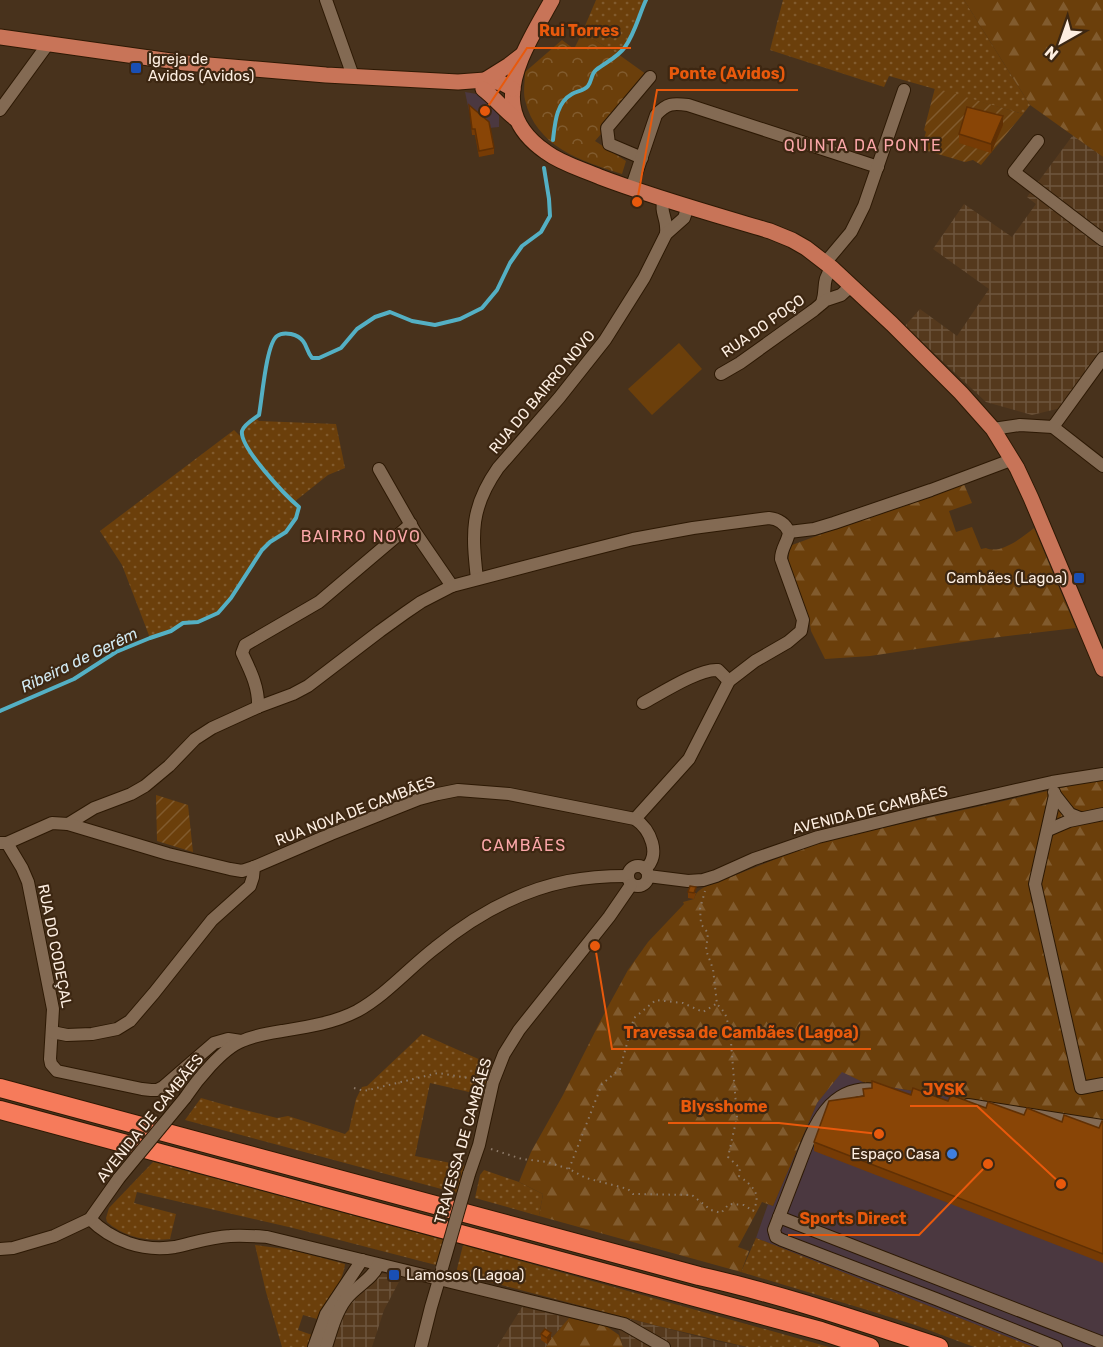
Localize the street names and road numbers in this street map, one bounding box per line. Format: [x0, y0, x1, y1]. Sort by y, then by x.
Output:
street label: RUA DO POÇO [718, 291, 808, 361]
street label: RUA DO BAIRRO NOVO [485, 327, 599, 457]
street label: RUA NOVA DE CAMBÃES [273, 772, 437, 850]
street label: AVENIDA DE CAMBÃES [790, 782, 950, 838]
street label: RUA DO CODEÇAL [34, 883, 76, 1010]
street label: AVENIDA DE CAMBÃES [93, 1050, 207, 1186]
street label: TRAVESSA DE CAMBÃES [431, 1056, 495, 1226]

